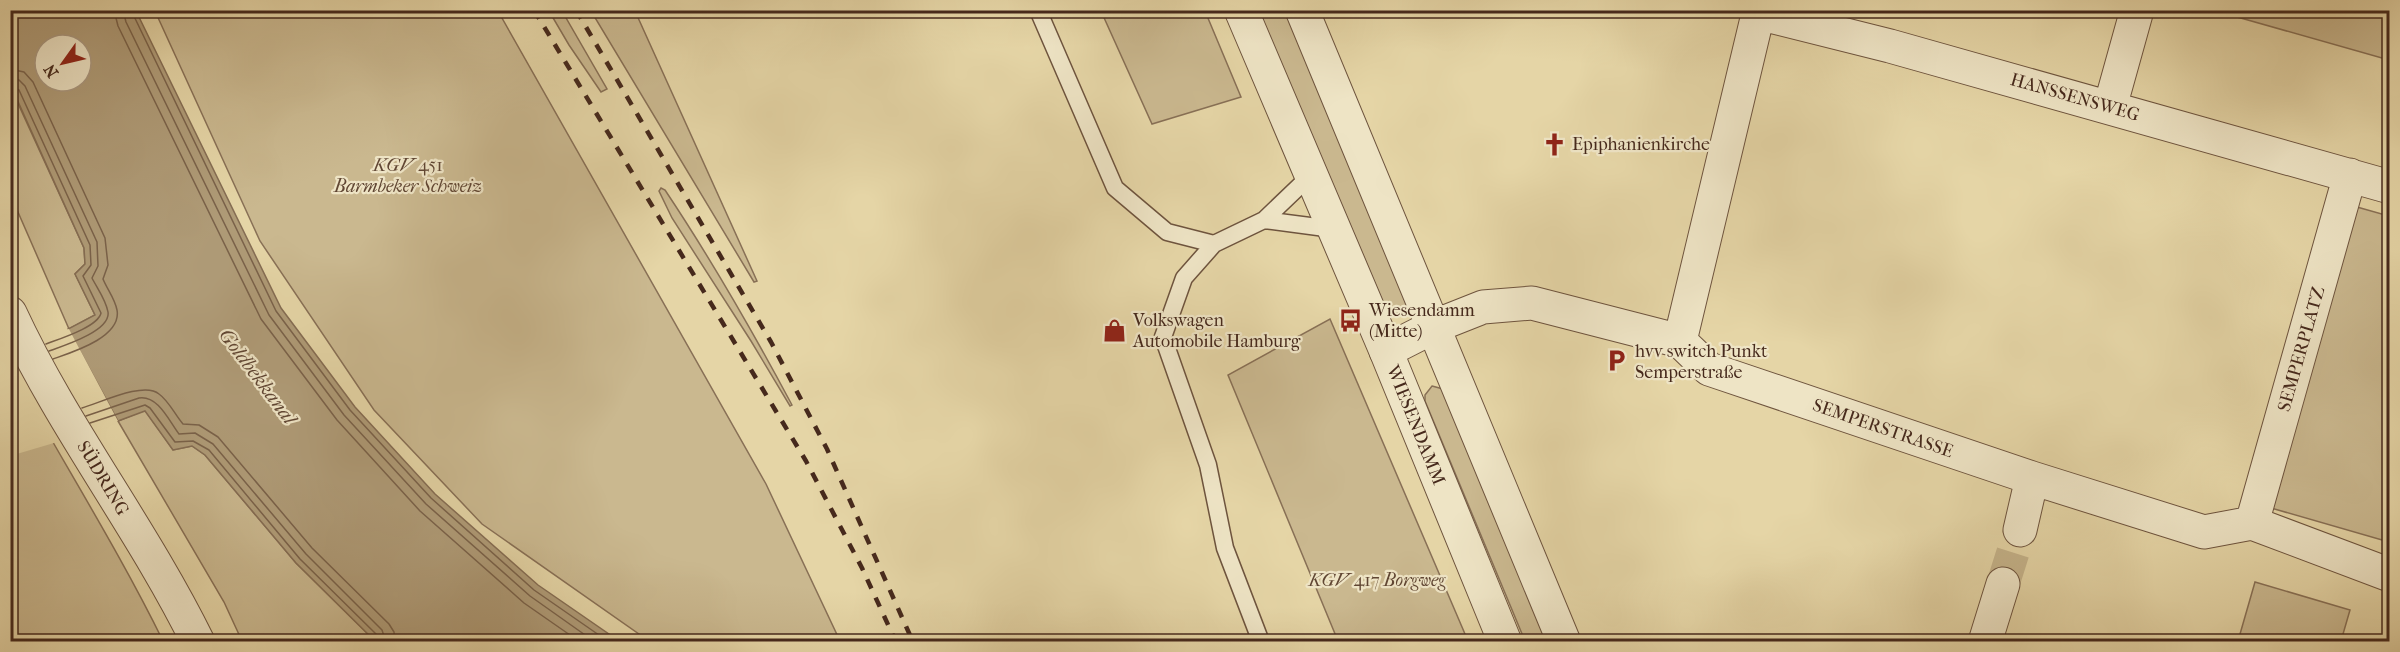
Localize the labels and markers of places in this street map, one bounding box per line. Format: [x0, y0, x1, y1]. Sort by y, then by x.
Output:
church icon: Epiphanienkirche [1541, 131, 1567, 157]
place label: Epiphanienkirche [1572, 134, 1710, 155]
place label: Wiesendamm (Mitte) [1368, 300, 1475, 342]
bus stop icon: Wiesendamm (Mitte) [1338, 307, 1364, 333]
place label: Volkswagen Automobile Hamburg [1132, 310, 1301, 352]
shop icon: Volkswagen Automobile Hamburg [1102, 317, 1128, 343]
place label: hvv switch Punkt Semperstraße [1635, 341, 1768, 383]
parking icon: hvv switch Punkt Semperstraße [1604, 348, 1630, 374]

